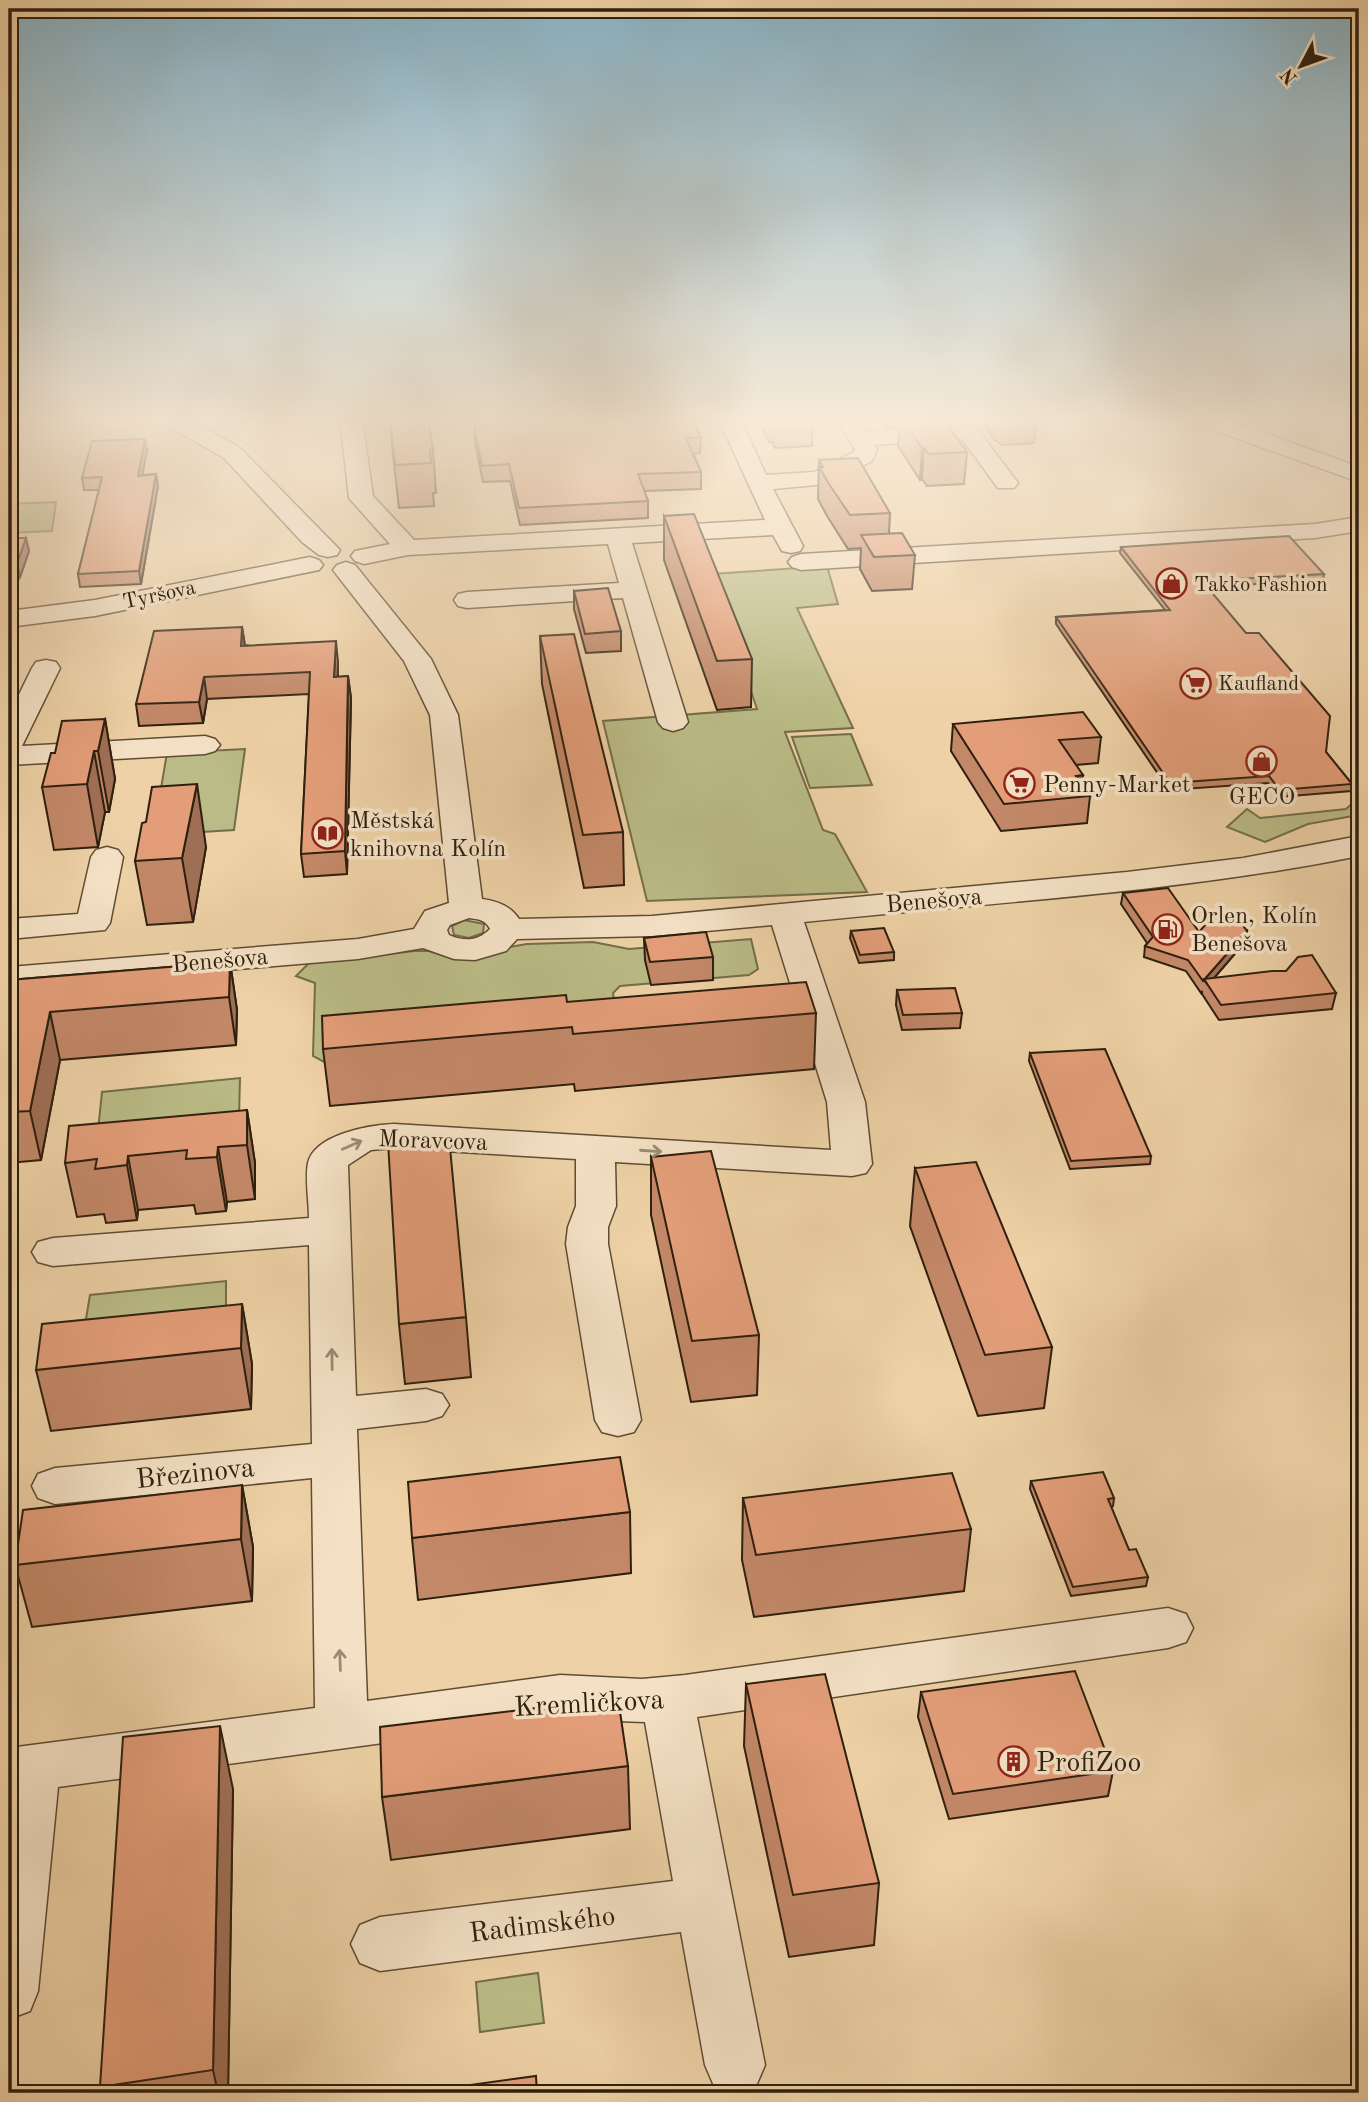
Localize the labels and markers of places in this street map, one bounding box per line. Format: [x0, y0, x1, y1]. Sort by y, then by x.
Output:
shop icon: Takko Fashion [1154, 567, 1188, 601]
place label: Takko Fashion [1194, 575, 1328, 596]
supermarket icon: Kaufland [1178, 666, 1212, 700]
place label: Kaufland [1218, 674, 1299, 695]
shop icon: GECO [1245, 745, 1279, 779]
supermarket icon: Penny-Market [1003, 767, 1037, 801]
place label: Penny-Market [1043, 774, 1190, 798]
place label: GECO [1229, 786, 1295, 810]
place label: Městská knihovna Kolín [350, 810, 506, 862]
library icon: Městská knihovna Kolín [310, 817, 344, 851]
place label: Orlen, Kolín Benešova [1191, 905, 1318, 957]
fuel station icon: Orlen, Kolín Benešova [1151, 912, 1185, 946]
building icon: ProfiZoo [996, 1744, 1030, 1778]
place label: ProfiZoo [1036, 1750, 1141, 1778]

